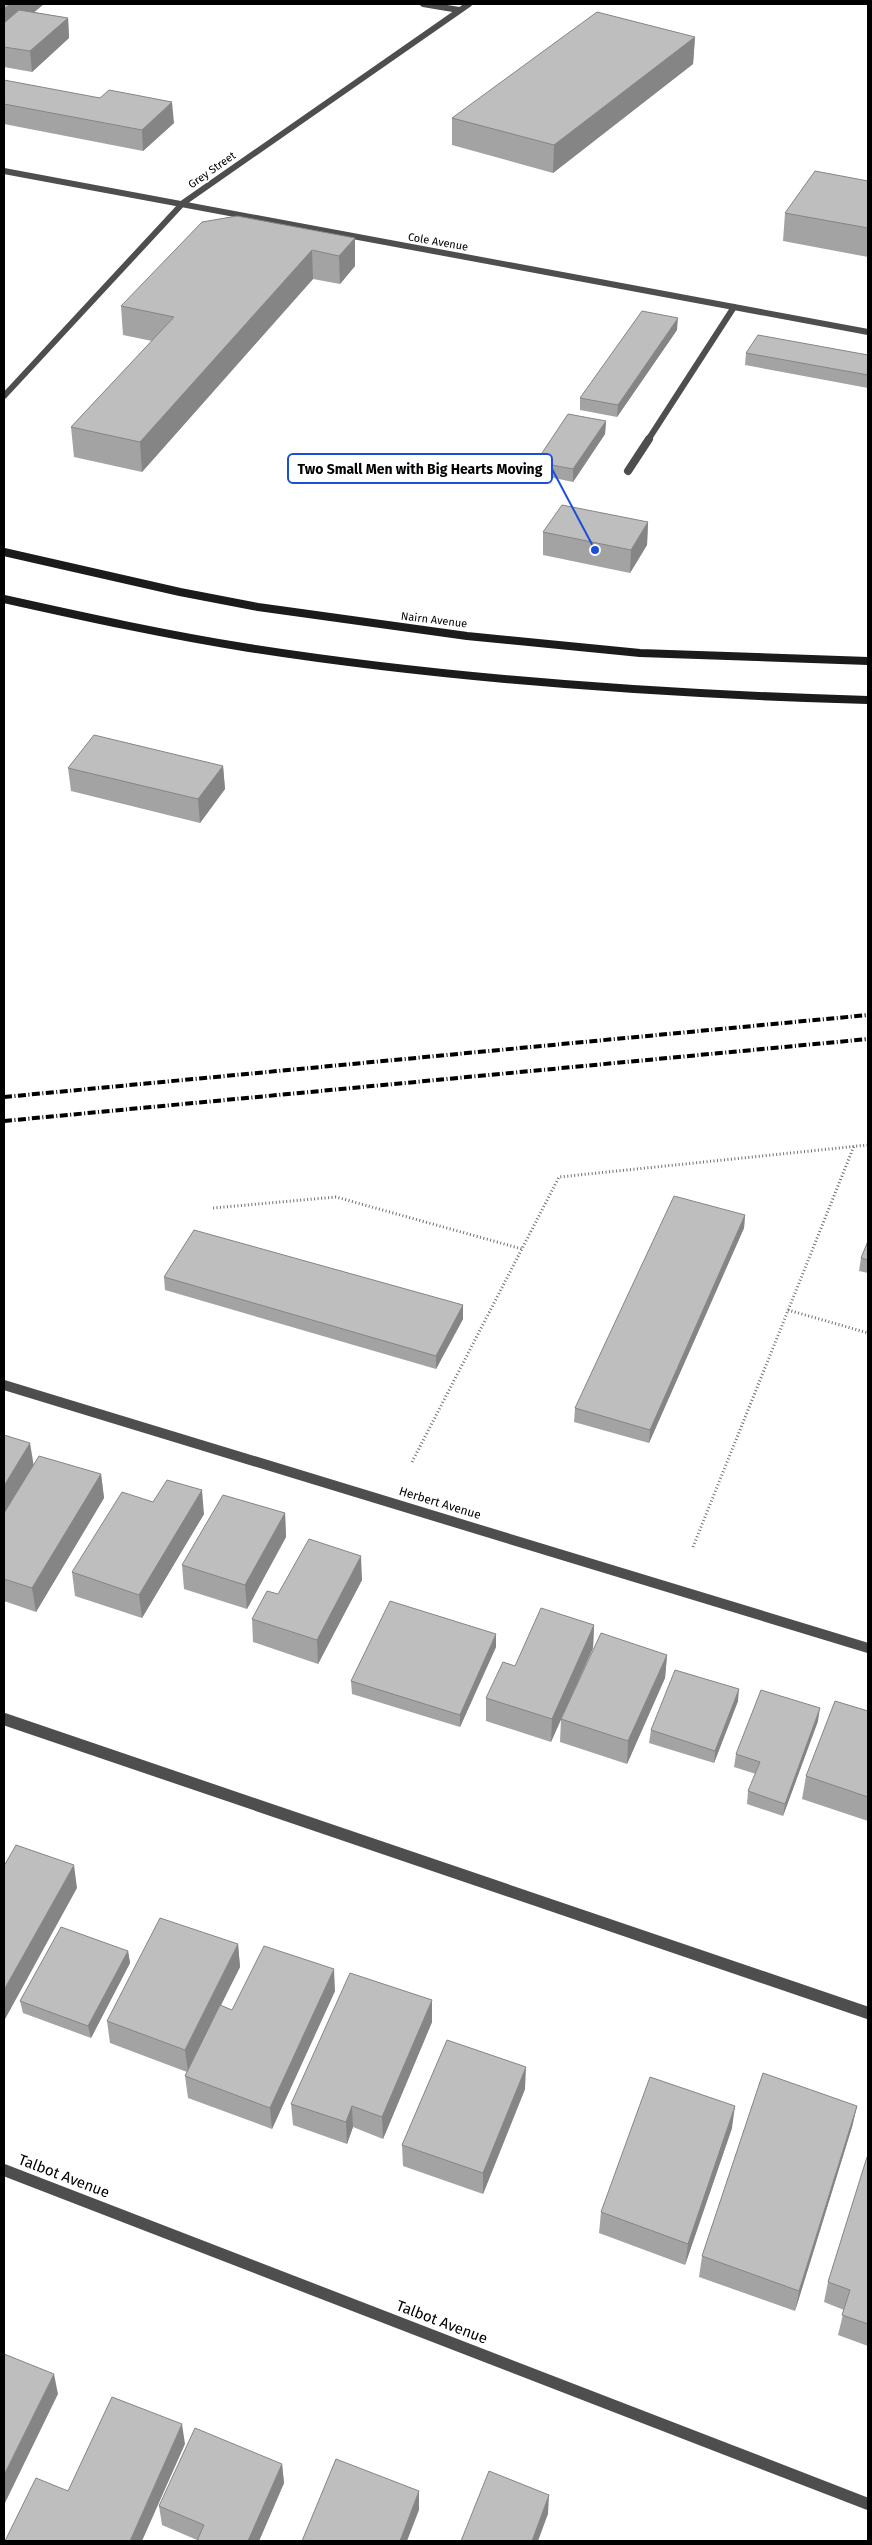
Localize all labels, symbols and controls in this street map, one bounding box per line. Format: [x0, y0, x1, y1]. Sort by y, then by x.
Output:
street label: Grey Street [186, 149, 238, 191]
street label: Cole Avenue [407, 230, 469, 254]
callout: Two Small Men with Big Hearts Moving [288, 454, 552, 483]
text: Two Small Men with Big Hearts Moving [298, 461, 543, 478]
street label: Nairn Avenue [400, 609, 468, 631]
street label: Herbert Avenue [397, 1484, 483, 1522]
street label: Talbot Avenue [16, 2150, 112, 2202]
street label: Talbot Avenue [394, 2296, 490, 2348]

